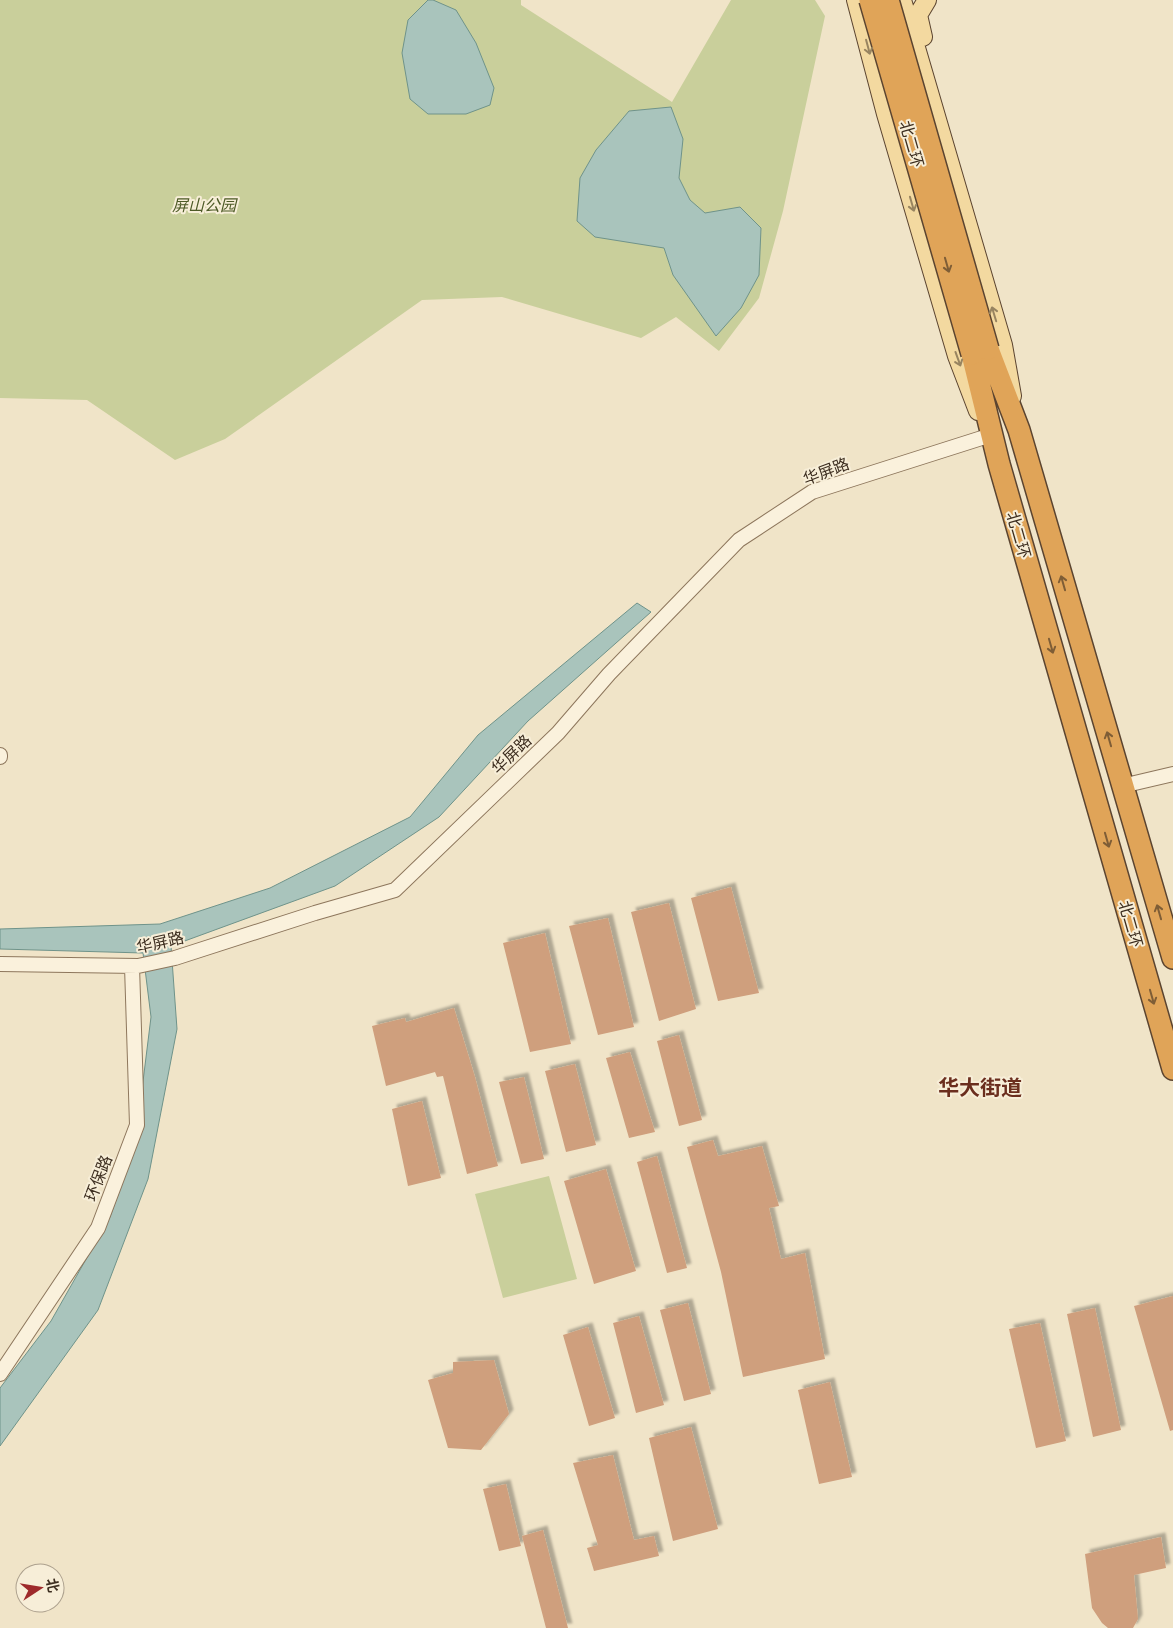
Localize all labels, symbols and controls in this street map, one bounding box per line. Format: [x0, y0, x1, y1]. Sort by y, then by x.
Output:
one-way arrow [864, 39, 873, 55]
street label: 北二环 [896, 118, 928, 170]
park label: 屏山公园 [172, 195, 238, 215]
one-way arrow [908, 195, 918, 211]
one-way arrow [942, 257, 952, 273]
one-way arrow [989, 307, 999, 323]
one-way arrow [954, 351, 963, 367]
street label: 华屏路 [800, 453, 852, 489]
street label: 北二环 [1003, 509, 1035, 561]
one-way arrow [1058, 576, 1068, 592]
one-way arrow [1046, 637, 1056, 653]
street label: 华屏路 [487, 730, 535, 778]
one-way arrow [1103, 732, 1113, 748]
one-way arrow [1102, 832, 1112, 848]
street label: 北二环 [1115, 898, 1147, 950]
one-way arrow [1154, 904, 1164, 920]
street label: 华屏路 [134, 927, 186, 957]
one-way arrow [1148, 988, 1157, 1004]
district label: 华大街道 [938, 1073, 1022, 1101]
street label: 环保路 [80, 1152, 116, 1204]
north arrow [15, 1563, 65, 1613]
text: 北 [42, 1577, 63, 1594]

